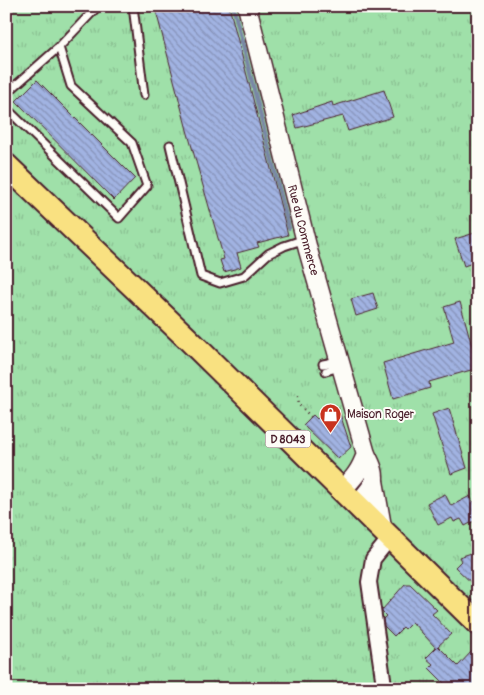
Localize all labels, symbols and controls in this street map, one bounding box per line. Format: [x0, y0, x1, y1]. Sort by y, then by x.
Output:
street label: Rue du Commerce [284, 183, 322, 277]
shop icon: Maison Roger [319, 402, 343, 433]
place label: Maison Roger [347, 407, 415, 422]
road number: D 8043 [266, 430, 310, 448]

